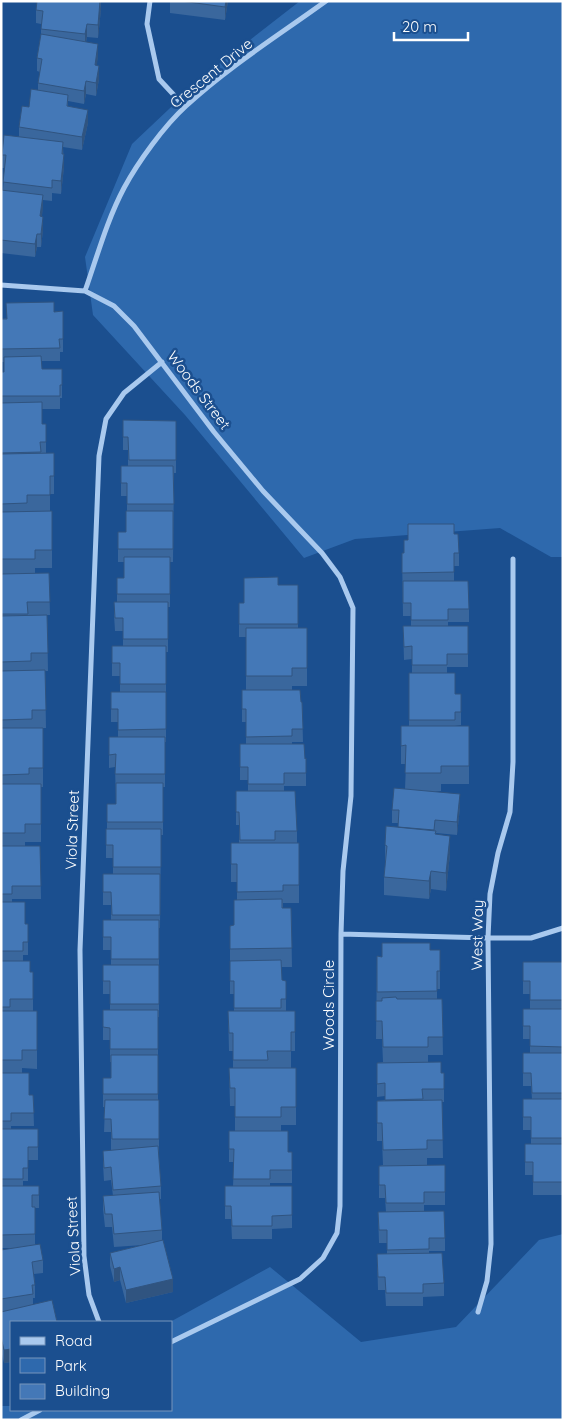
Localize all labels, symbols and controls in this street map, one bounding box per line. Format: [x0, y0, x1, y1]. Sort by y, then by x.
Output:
scale bar [394, 10, 468, 42]
text: 20 m [402, 17, 437, 36]
street label: Crescent Drive [166, 34, 256, 112]
street label: Woods Street [163, 347, 235, 433]
street label: Viola Street [61, 790, 83, 870]
street label: West Way [467, 899, 487, 971]
street label: Woods Circle [319, 960, 338, 1050]
street label: Viola Street [61, 1196, 85, 1276]
legend [10, 1321, 172, 1411]
text: Road [55, 1331, 92, 1350]
text: Park [55, 1356, 87, 1375]
text: Building [55, 1381, 110, 1400]

